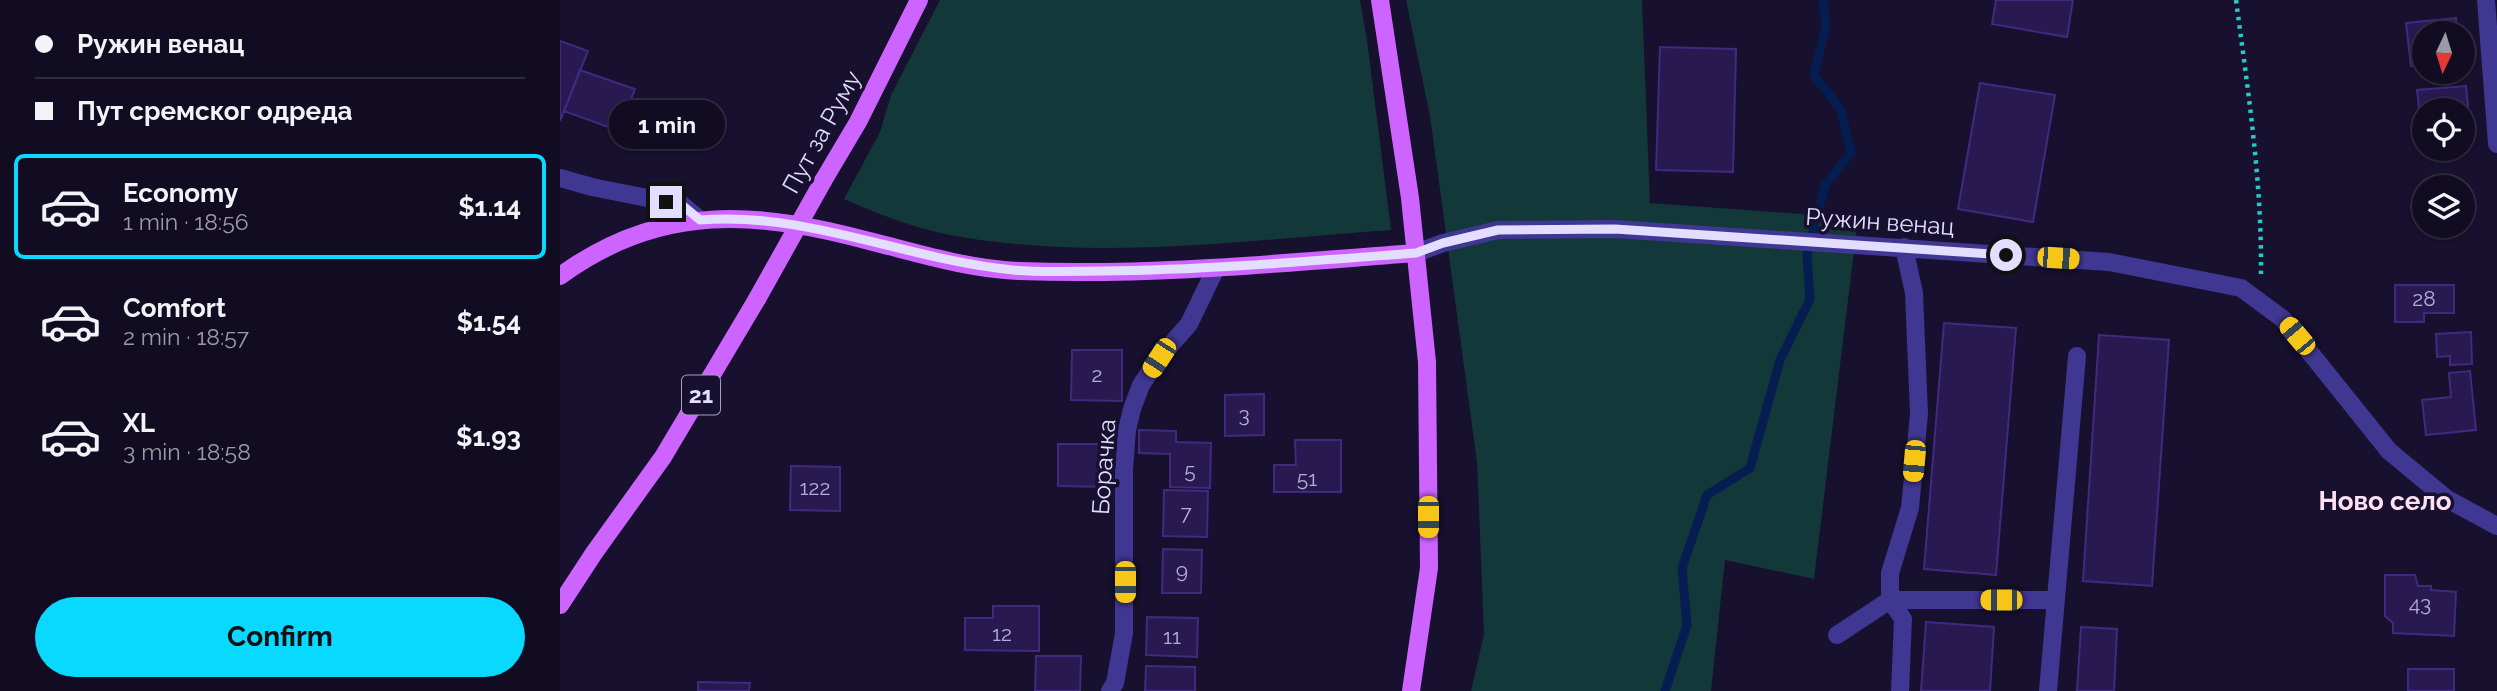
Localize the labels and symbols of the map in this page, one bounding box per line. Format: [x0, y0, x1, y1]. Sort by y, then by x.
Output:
north arrow [2412, 21, 2474, 84]
street label: Пут за Руму [776, 65, 867, 198]
callout: 1 min [608, 100, 724, 150]
route end [650, 186, 682, 218]
street label: Ружин венац [1805, 202, 1956, 241]
route start [1990, 239, 2022, 271]
car [2037, 246, 2080, 270]
house number: 28 [2412, 286, 2436, 311]
car [2276, 313, 2319, 359]
car [1139, 335, 1180, 381]
house number: 2 [1092, 362, 1102, 387]
road number: 21 [682, 376, 720, 414]
house number: 3 [1238, 402, 1250, 427]
street label: Борачка [1086, 418, 1121, 516]
car [1902, 439, 1927, 483]
house number: 5 [1184, 458, 1196, 483]
house number: 51 [1297, 466, 1317, 491]
house number: 122 [800, 475, 830, 500]
district label: Ново село [2319, 486, 2451, 516]
car [1418, 496, 1439, 538]
house number: 7 [1180, 500, 1192, 525]
house number: 9 [1176, 558, 1188, 583]
car [1115, 561, 1136, 603]
car [1981, 590, 2023, 611]
house number: 43 [2409, 591, 2431, 616]
house number: 12 [992, 621, 1012, 646]
house number: 11 [1163, 624, 1181, 649]

